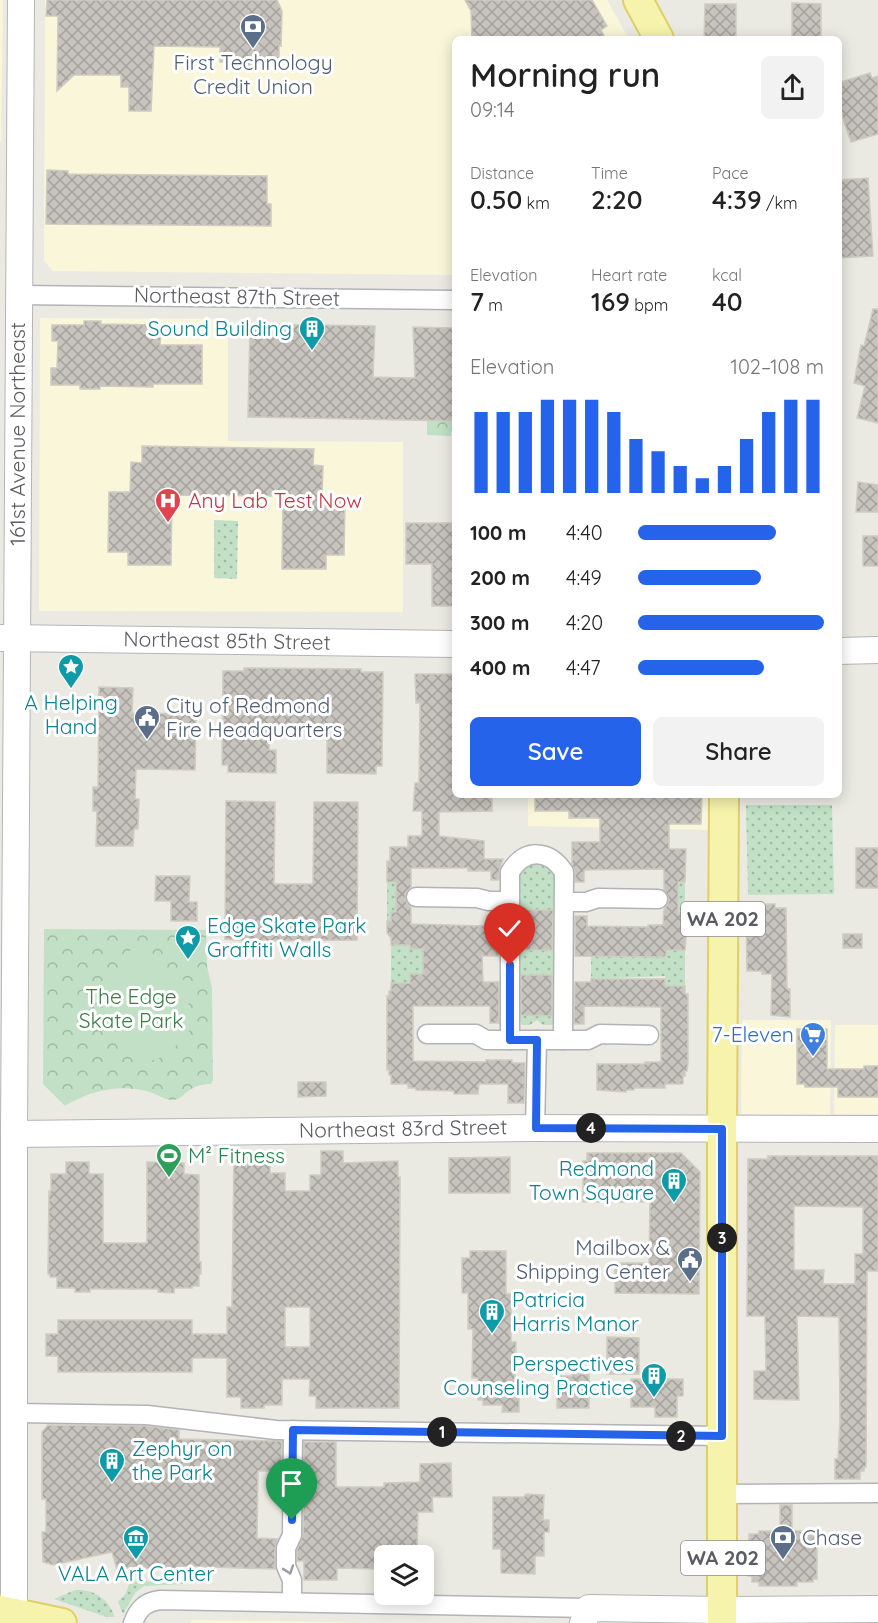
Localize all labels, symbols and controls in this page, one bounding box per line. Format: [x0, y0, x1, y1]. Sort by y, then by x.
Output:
bank icon: First Technology Credit Union [238, 12, 268, 50]
place label: First Technology Credit Union [173, 49, 333, 99]
text: Morning run [470, 54, 660, 95]
button: share [761, 56, 824, 119]
text: 09:14 [470, 97, 514, 122]
text: Distance [470, 163, 534, 183]
text: Time [591, 163, 628, 183]
text: Pace [712, 163, 748, 183]
text: 0.50 [470, 183, 522, 216]
text: 2:20 [591, 183, 642, 216]
text: 4:39 [712, 183, 762, 216]
text: km [522, 193, 550, 213]
text: /km [762, 193, 798, 213]
text: Elevation [470, 265, 537, 285]
text: Heart rate [591, 265, 667, 285]
text: kcal [712, 265, 742, 285]
street label: Northeast 87th Street [134, 281, 340, 311]
text: 7 [470, 285, 484, 318]
text: 169 [591, 285, 630, 318]
text: 40 [712, 285, 743, 318]
text: m [484, 295, 503, 315]
text: bpm [630, 295, 668, 315]
building icon: Sound Building [297, 314, 327, 352]
place label: Sound Building [148, 315, 292, 341]
street label: 161st Avenue Northeast [4, 322, 30, 546]
text: Elevation [470, 354, 554, 379]
text: 102–108 m [731, 354, 824, 379]
hospital icon: Any Lab Test Now [153, 486, 183, 524]
place label: Any Lab Test Now [188, 487, 362, 513]
text: 100 m [470, 520, 526, 545]
text: 4:40 [566, 520, 603, 545]
text: 200 m [470, 565, 530, 590]
text: 4:49 [566, 565, 602, 590]
text: 300 m [470, 610, 529, 635]
text: 4:20 [566, 610, 603, 635]
street label: Northeast 85th Street [123, 625, 331, 655]
place icon: A Helping Hand [56, 652, 86, 690]
text: 400 m [470, 655, 530, 680]
text: 4:47 [566, 655, 600, 680]
place label: A Helping Hand [24, 689, 118, 739]
place label: City of Redmond Fire Headquarters [166, 692, 342, 742]
public building icon: City of Redmond Fire Headquarters [132, 703, 162, 741]
button: Save [470, 717, 641, 786]
button: Share [653, 717, 824, 786]
road number: WA 202 [681, 902, 765, 936]
pin [484, 903, 535, 965]
place label: Edge Skate Park Graffiti Walls [207, 912, 367, 962]
icon: check [493, 912, 526, 945]
place icon: Edge Skate Park Graffiti Walls [173, 923, 203, 961]
park label: The Edge Skate Park [79, 983, 183, 1033]
supermarket icon: 7-Eleven [798, 1020, 828, 1058]
place label: 7-Eleven [712, 1021, 794, 1047]
street label: Northeast 83rd Street [299, 1113, 507, 1143]
pin: 4 [576, 1113, 606, 1143]
text: 4 [586, 1118, 596, 1138]
sports icon: M² Fitness [154, 1141, 184, 1179]
place label: M² Fitness [188, 1142, 285, 1168]
place label: Redmond Town Square [529, 1155, 654, 1205]
building icon: Redmond Town Square [659, 1166, 689, 1204]
pin: 3 [707, 1223, 737, 1253]
text: 3 [718, 1228, 726, 1248]
place label: Mailbox & Shipping Center [516, 1234, 670, 1284]
public building icon: Mailbox & Shipping Center [675, 1245, 705, 1283]
place label: Patricia Harris Manor [512, 1286, 639, 1336]
building icon: Patricia Harris Manor [477, 1297, 507, 1335]
place label: Perspectives Counseling Practice [443, 1350, 634, 1400]
building icon: Perspectives Counseling Practice [639, 1361, 669, 1399]
pin: 1 [427, 1417, 457, 1447]
pin: 2 [666, 1421, 696, 1451]
text: 1 [439, 1422, 445, 1442]
text: 2 [676, 1426, 686, 1446]
place label: Zephyr on the Park [132, 1435, 232, 1485]
building icon: Zephyr on the Park [97, 1446, 127, 1484]
pin [266, 1458, 317, 1520]
icon: arrive [275, 1467, 308, 1500]
museum icon: VALA Art Center [121, 1523, 151, 1561]
bank icon: Chase [768, 1523, 798, 1561]
place label: Chase [802, 1524, 862, 1550]
road number: WA 202 [681, 1541, 765, 1575]
map controls [374, 1545, 434, 1605]
button: layers [374, 1545, 434, 1605]
place label: VALA Art Center [58, 1560, 214, 1586]
one-way arrow [282, 1564, 294, 1575]

